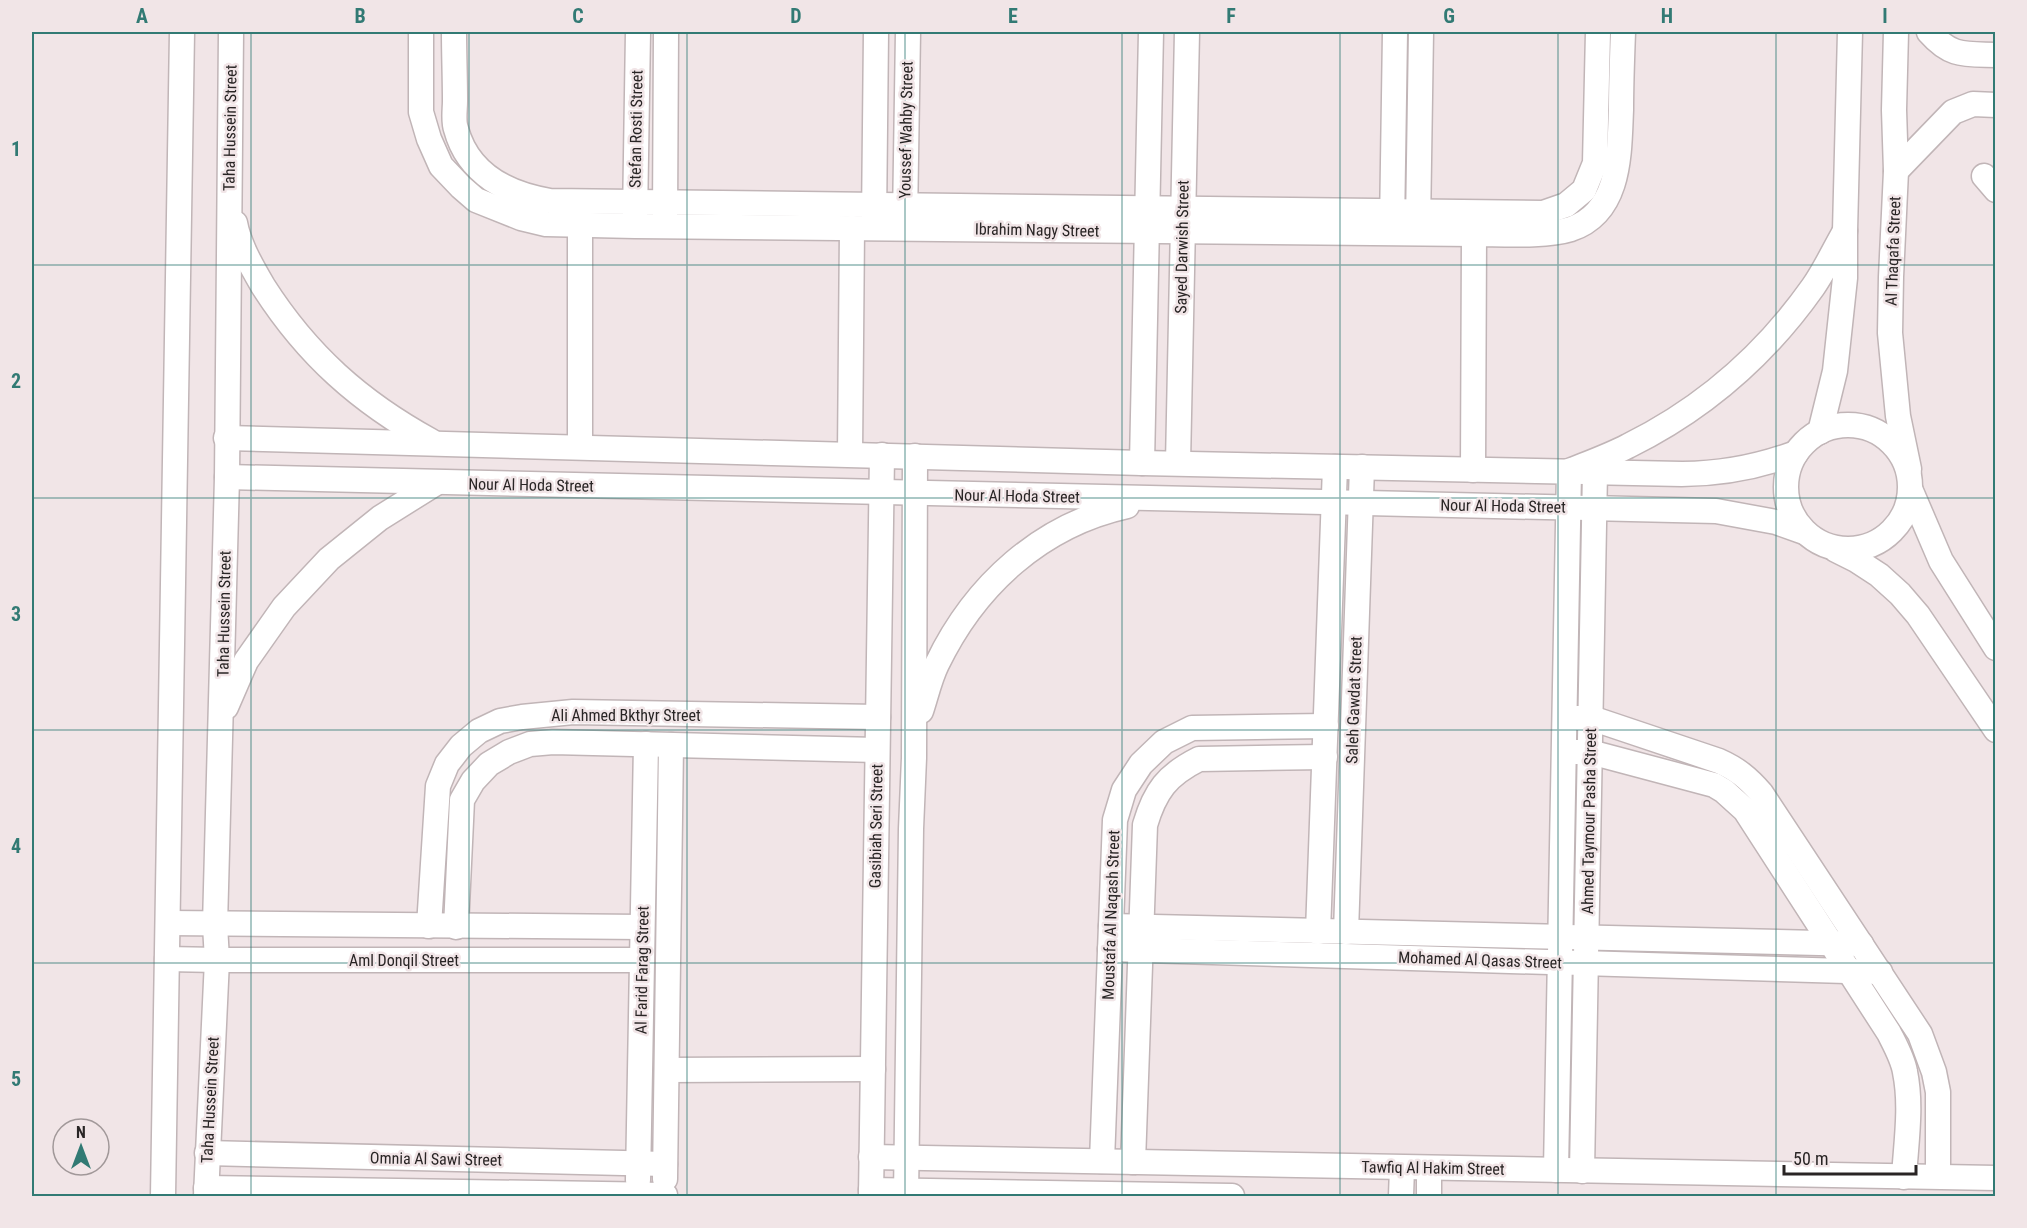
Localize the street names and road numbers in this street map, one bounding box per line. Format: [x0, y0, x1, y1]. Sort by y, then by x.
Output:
street label: Youssef Wahby Street [895, 61, 917, 199]
street label: Taha Hussein Street [219, 64, 241, 191]
street label: Stefan Rosti Street [625, 70, 647, 188]
street label: Sayed Darwish Street [1171, 180, 1193, 314]
street label: Al Thaqafa Street [1882, 196, 1904, 306]
street label: Ibrahim Nagy Street [975, 219, 1100, 241]
street label: Nour Al Hoda Street [468, 474, 594, 496]
street label: Nour Al Hoda Street [954, 485, 1080, 507]
street label: Nour Al Hoda Street [1440, 495, 1566, 517]
street label: Taha Hussein Street [213, 550, 235, 677]
street label: Saleh Gawdat Street [1342, 636, 1366, 764]
street label: Ali Ahmed Bkthyr Street [551, 706, 701, 725]
street label: Ahmed Taymour Pasha Street [1578, 728, 1600, 914]
street label: Gasibiah Seri Street [865, 763, 887, 888]
street label: Moustafa Al Naqash Street [1099, 829, 1123, 1000]
street label: Al Farid Farag Street [631, 905, 653, 1034]
street label: Mohamed Al Qasas Street [1398, 948, 1563, 972]
street label: Aml Donqil Street [349, 951, 459, 970]
street label: Taha Hussein Street [197, 1036, 223, 1164]
street label: Omnia Al Sawi Street [370, 1148, 503, 1170]
street label: Tawfiq Al Hakim Street [1361, 1157, 1505, 1179]

